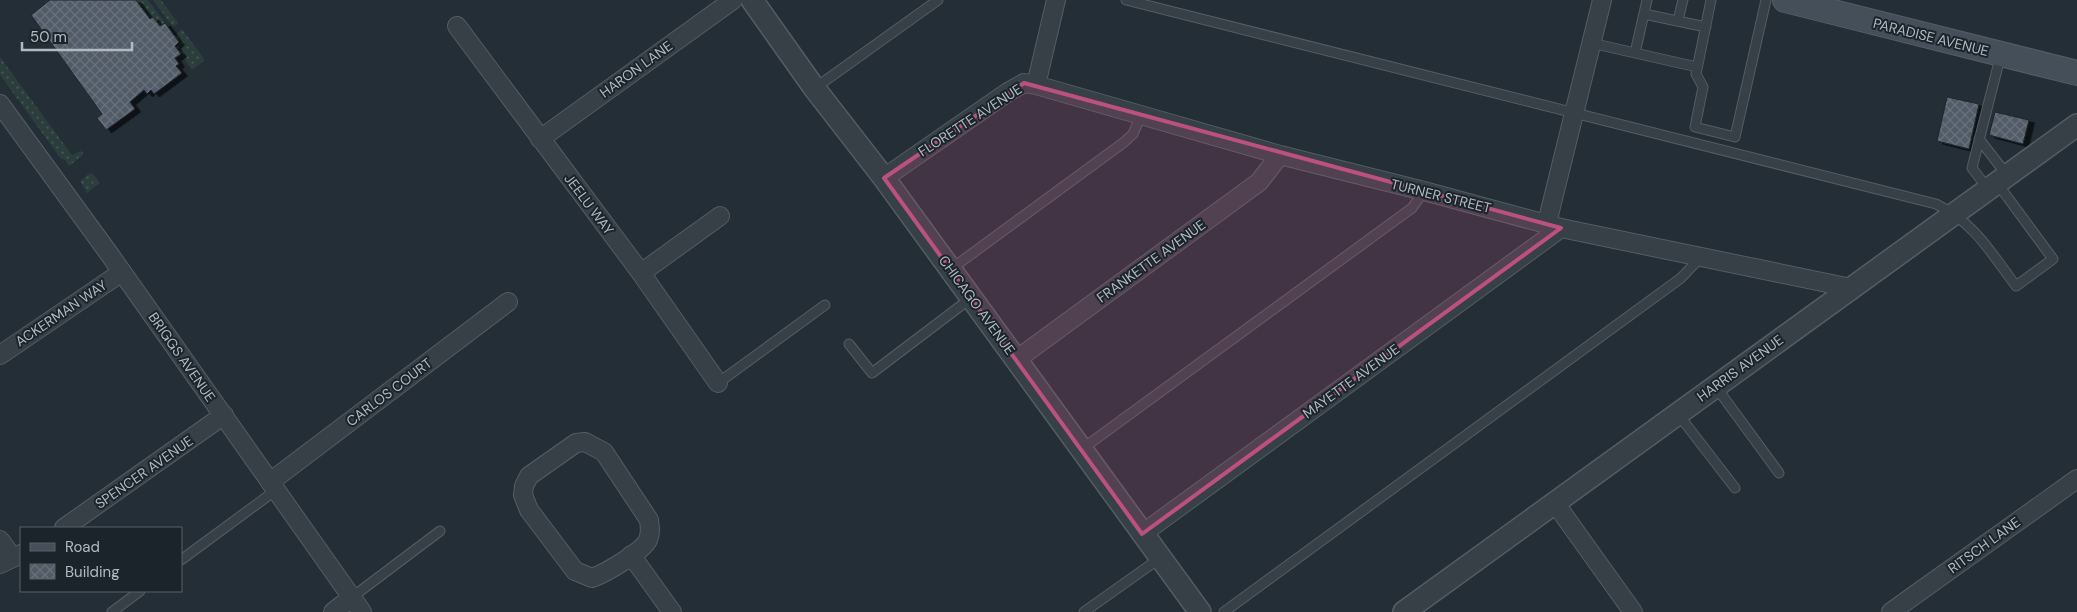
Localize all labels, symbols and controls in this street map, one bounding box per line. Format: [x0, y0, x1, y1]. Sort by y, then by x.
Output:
street label: PARADISE AVENUE [1871, 14, 1991, 60]
scale bar [22, 20, 132, 52]
text: 50 m [30, 27, 67, 47]
street label: HARON LANE [596, 36, 676, 101]
street label: FLORETTE AVENUE [915, 80, 1025, 160]
street label: JEELU WAY [560, 170, 618, 238]
street label: TURNER STREET [1389, 175, 1493, 217]
street label: FRANKETTE AVENUE [1093, 215, 1209, 307]
street label: CHICAGO AVENUE [935, 252, 1019, 358]
street label: ACKERMAN WAY [12, 276, 110, 350]
street label: BRIGGS AVENUE [144, 309, 220, 405]
street label: HARRIS AVENUE [1693, 331, 1787, 405]
street label: MAYETTE AVENUE [1299, 340, 1403, 422]
street label: CARLOS COURT [343, 354, 436, 430]
street label: SPENCER AVENUE [91, 431, 197, 513]
street label: RITSCH LANE [1944, 513, 2024, 577]
legend [20, 527, 182, 592]
text: Road [65, 537, 100, 557]
text: Building [65, 562, 120, 582]

